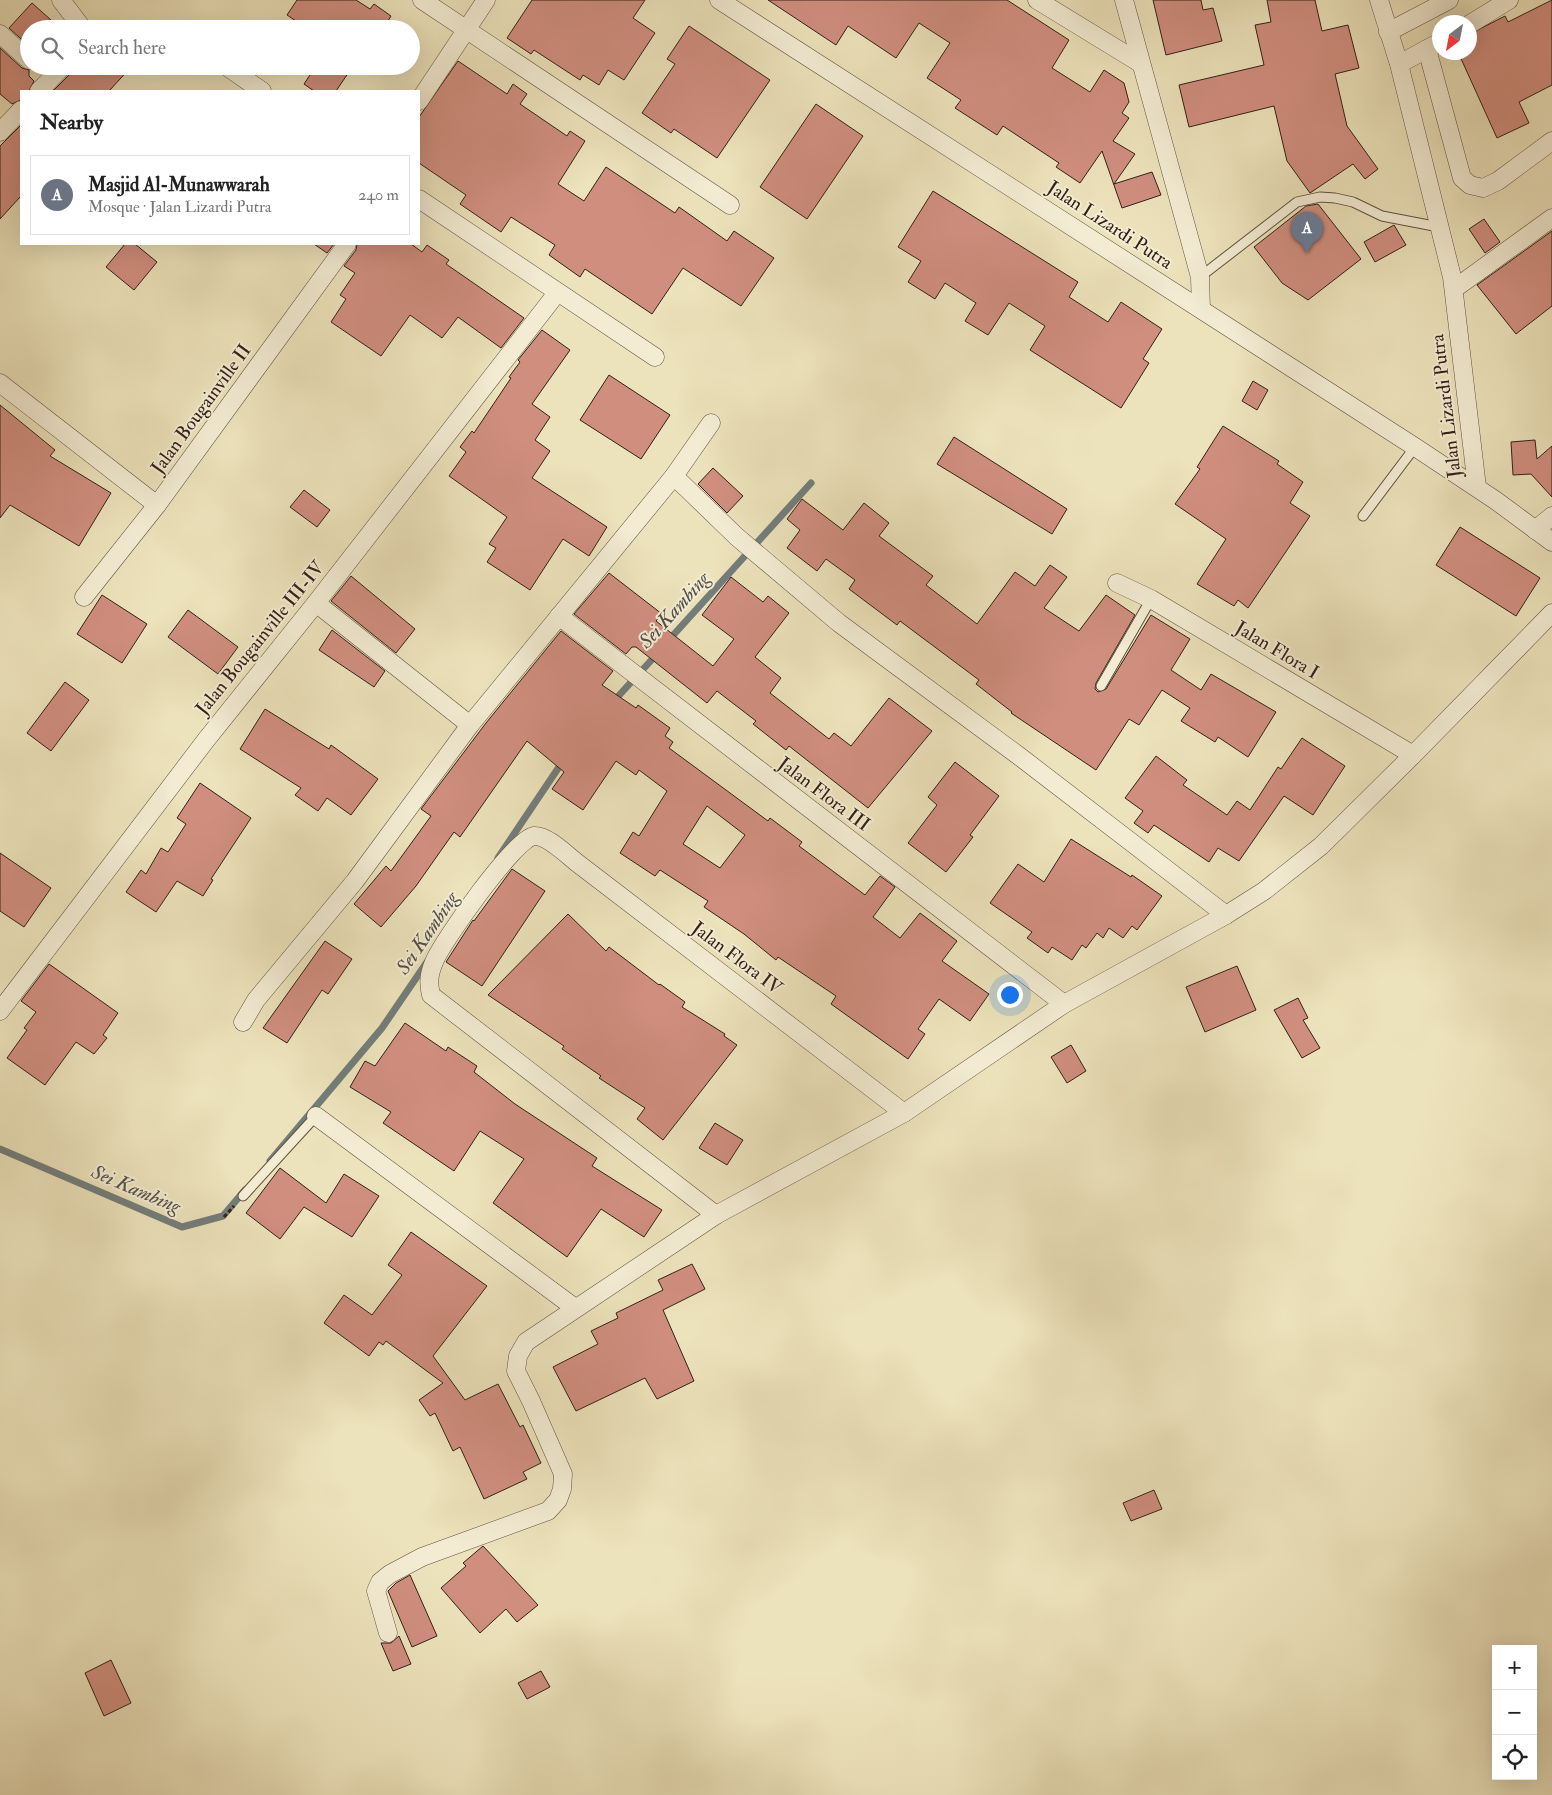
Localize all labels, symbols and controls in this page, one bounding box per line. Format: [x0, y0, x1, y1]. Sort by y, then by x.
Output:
north arrow [1432, 15, 1477, 60]
search box [20, 20, 420, 75]
icon: search [38, 34, 66, 62]
text: Search here [78, 36, 166, 60]
text: Nearby [40, 109, 103, 136]
text: Masjid Al-Munawwarah [88, 173, 270, 197]
street label: Jalan Lizardi Putra [1042, 175, 1177, 275]
text: A [52, 185, 62, 205]
text: 240 m [358, 185, 399, 205]
text: Mosque · Jalan Lizardi Putra [88, 197, 271, 217]
pin: A [1291, 212, 1323, 253]
street label: Jalan Lizardi Putra [1425, 333, 1467, 480]
street label: Jalan Bougainville II [145, 339, 256, 480]
street label: Jalan Bougainville III-IV [190, 555, 330, 721]
water label: Sei Kambing [632, 565, 716, 654]
street label: Jalan Flora I [1230, 615, 1323, 684]
street label: Jalan Flora III [772, 751, 875, 836]
water label: Sei Kambing [390, 886, 465, 980]
street label: Jalan Flora IV [686, 916, 788, 1000]
your location [997, 982, 1023, 1008]
water label: Sei Kambing [87, 1159, 186, 1220]
map controls [1492, 1645, 1537, 1780]
button: + [1492, 1645, 1537, 1690]
button: − [1492, 1690, 1537, 1735]
button: locate [1492, 1735, 1537, 1780]

